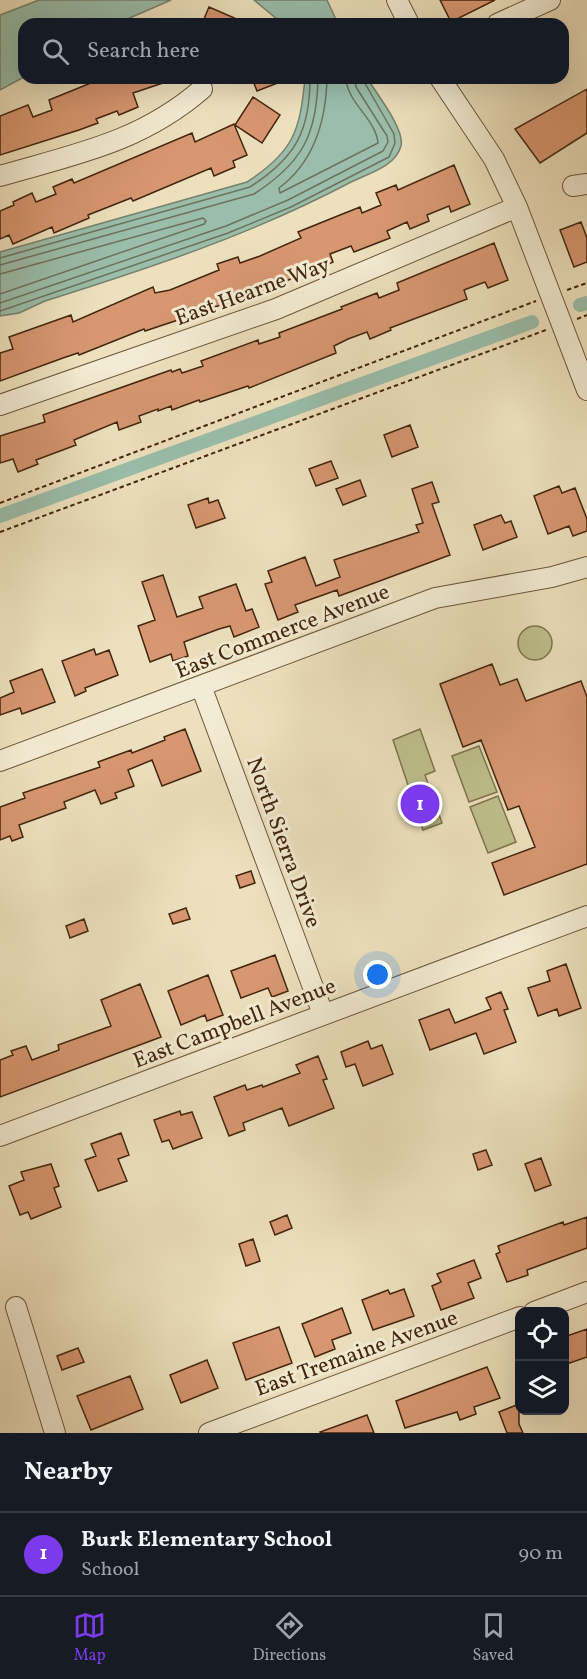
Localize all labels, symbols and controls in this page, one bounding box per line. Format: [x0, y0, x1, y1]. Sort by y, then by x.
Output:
search box [18, 18, 569, 84]
icon: search [39, 35, 72, 68]
text: Search here [87, 36, 200, 67]
street label: East Hearne Way [171, 250, 335, 335]
street label: East Commerce Avenue [171, 577, 394, 687]
street label: North Sierra Drive [237, 753, 328, 932]
pin: 1 [400, 782, 440, 826]
your location [363, 960, 392, 989]
street label: East Campbell Avenue [129, 971, 341, 1077]
street label: East Tremaine Avenue [251, 1303, 463, 1405]
map controls [515, 1307, 569, 1415]
button: locate [515, 1307, 569, 1361]
button: layers [515, 1361, 569, 1415]
text: Nearby [24, 1454, 113, 1490]
text: Burk Elementary School [81, 1525, 332, 1556]
text: 1 [39, 1540, 48, 1568]
text: 90 m [519, 1540, 563, 1568]
text: School [81, 1556, 139, 1584]
tab: Map [73, 1609, 106, 1667]
tab: Directions [253, 1609, 326, 1667]
tab: Saved [473, 1609, 514, 1667]

